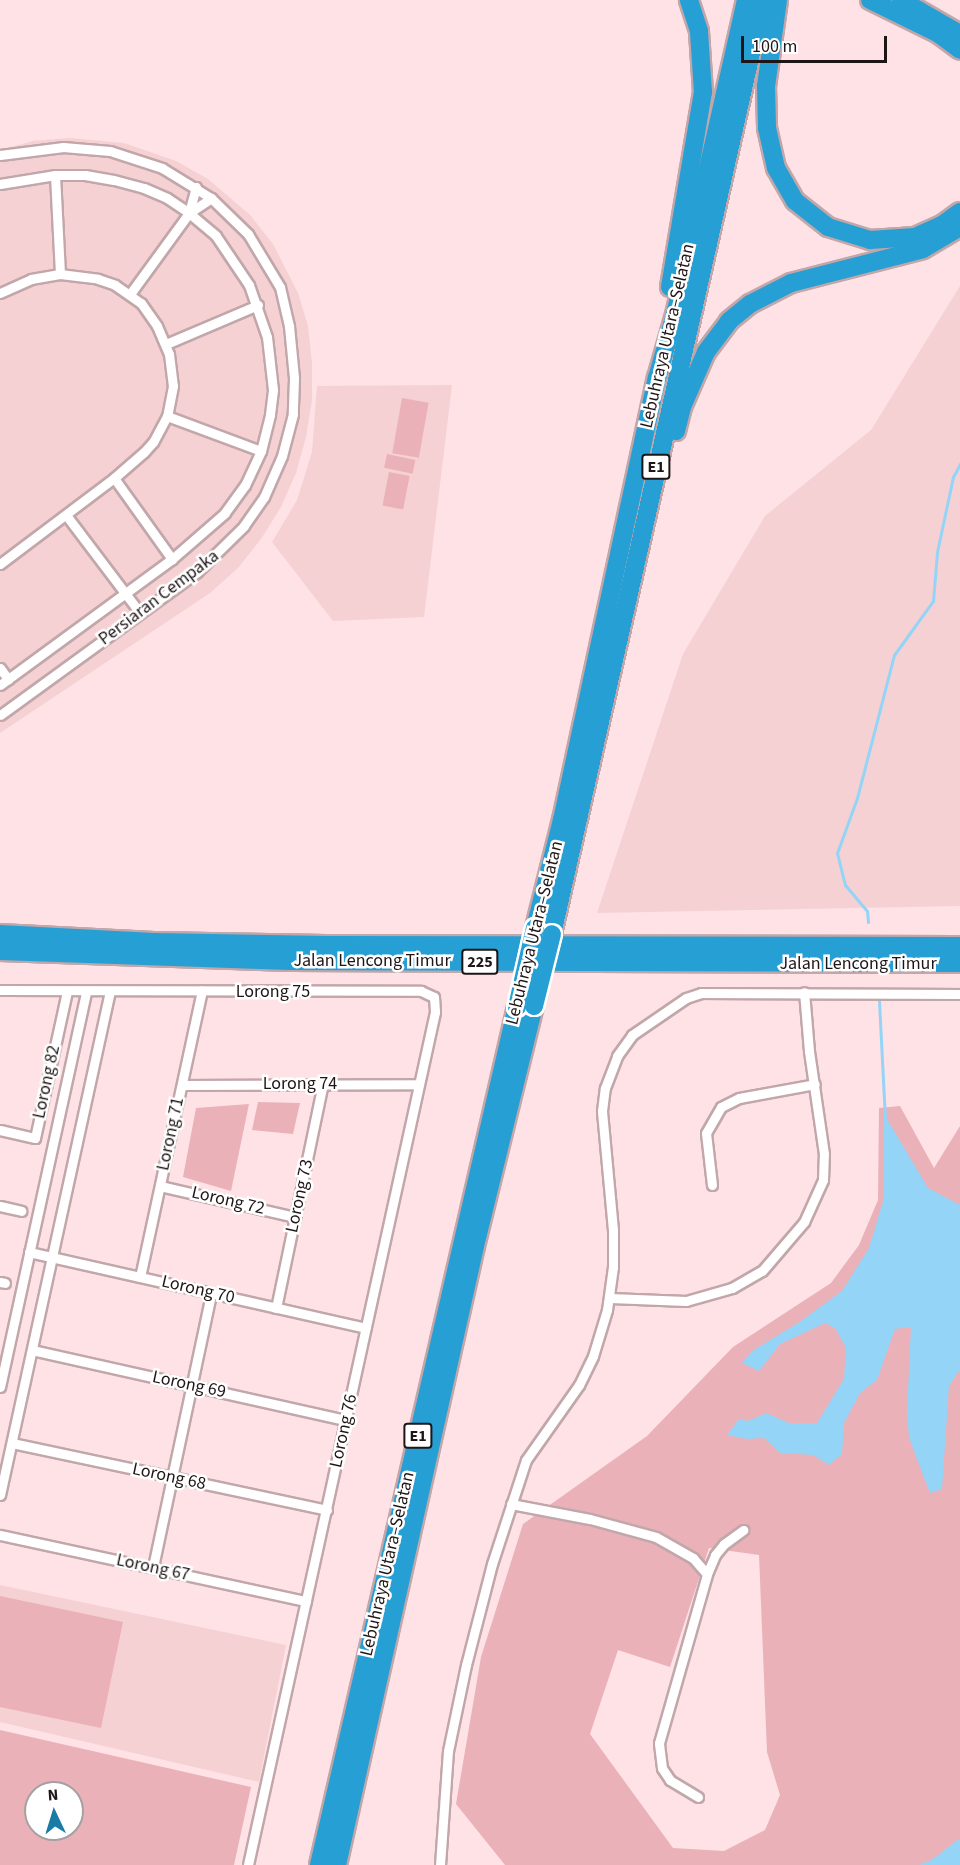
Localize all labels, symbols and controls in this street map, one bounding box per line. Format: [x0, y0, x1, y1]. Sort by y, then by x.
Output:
scale bar [744, 24, 890, 62]
text: 100 m [752, 34, 797, 59]
street label: Lebuhraya Utara–Selatan [636, 242, 700, 430]
road number: E1 [641, 454, 671, 480]
street label: Persiaran Cempaka [95, 546, 223, 650]
street label: Lebuhraya Utara–Selatan [502, 839, 568, 1027]
road number: 225 [460, 949, 500, 975]
street label: Jalan Lencong Timur [293, 950, 451, 972]
street label: Jalan Lencong Timur [779, 953, 937, 975]
street label: Lorong 75 [236, 981, 310, 1003]
street label: Lorong 82 [29, 1043, 65, 1121]
street label: Lorong 74 [263, 1073, 337, 1095]
street label: Lorong 71 [153, 1095, 189, 1173]
street label: Lorong 73 [282, 1157, 318, 1235]
street label: Lorong 72 [189, 1182, 267, 1220]
street label: Lorong 70 [159, 1271, 237, 1309]
street label: Lorong 69 [150, 1367, 228, 1403]
street label: Lorong 76 [326, 1392, 362, 1470]
road number: E1 [403, 1423, 433, 1449]
street label: Lorong 68 [130, 1459, 208, 1495]
street label: Lebuhraya Utara–Selatan [356, 1470, 420, 1658]
street label: Lorong 67 [114, 1550, 192, 1586]
north arrow [24, 1781, 84, 1841]
text: N [47, 1784, 59, 1806]

